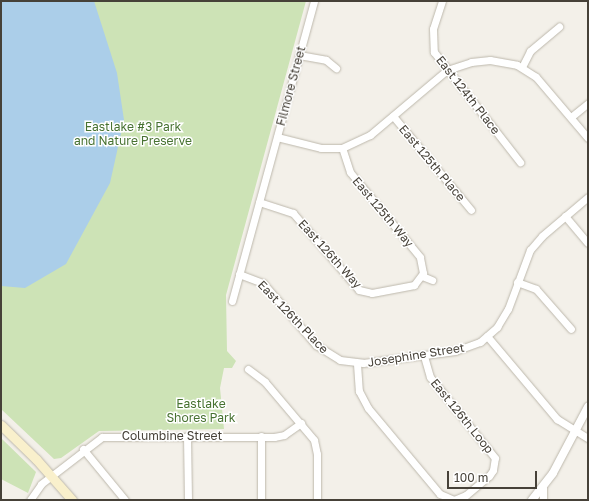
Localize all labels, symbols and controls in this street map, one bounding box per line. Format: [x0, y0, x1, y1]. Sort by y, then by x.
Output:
street label: Filmore Street [273, 45, 309, 127]
street label: East 124th Place [433, 53, 503, 137]
park label: Eastlake #3 Park and Nature Preserve [74, 120, 192, 148]
street label: East 125th Place [396, 122, 468, 204]
street label: East 125th Way [349, 174, 417, 250]
street label: East 126th Way [295, 217, 365, 291]
street label: East 126th Place [255, 278, 331, 356]
street label: Josephine Street [366, 340, 466, 370]
street label: East 126th Loop [427, 376, 497, 456]
park label: Eastlake Shores Park [166, 397, 236, 425]
street label: Columbine Street [122, 429, 222, 443]
scale bar [449, 463, 539, 489]
text: 100 m [454, 470, 488, 485]

